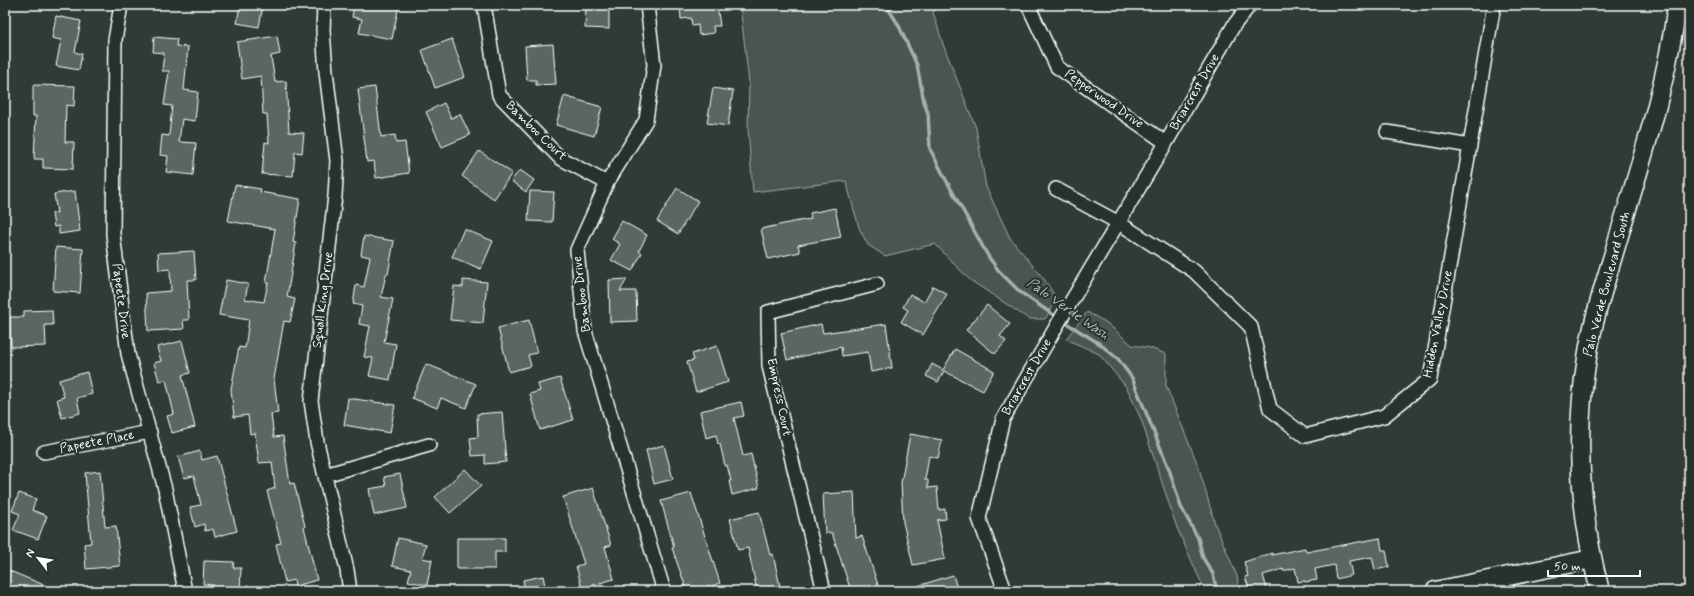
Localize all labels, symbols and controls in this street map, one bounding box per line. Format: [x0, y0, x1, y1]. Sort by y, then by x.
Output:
street label: Briarcrest Drive [1166, 50, 1224, 133]
street label: Pepperwood Drive [1061, 65, 1147, 133]
street label: Bamboo Court [502, 97, 570, 165]
street label: Palo Verde Boulevard South [1579, 210, 1635, 358]
street label: Squall King Drive [309, 251, 337, 349]
street label: Bamboo Drive [569, 255, 595, 333]
street label: Papeete Drive [108, 262, 134, 340]
street label: Hidden Valley Drive [1419, 269, 1457, 379]
water label: Palo Verde Wash [1023, 274, 1113, 344]
street label: Briarcrest Drive [998, 335, 1056, 418]
street label: Empress Court [762, 356, 796, 438]
street label: Papeete Place [58, 426, 136, 458]
north arrow [18, 538, 58, 578]
text: N [22, 547, 38, 560]
scale bar [1548, 552, 1640, 578]
text: 50 m [1554, 559, 1581, 575]

